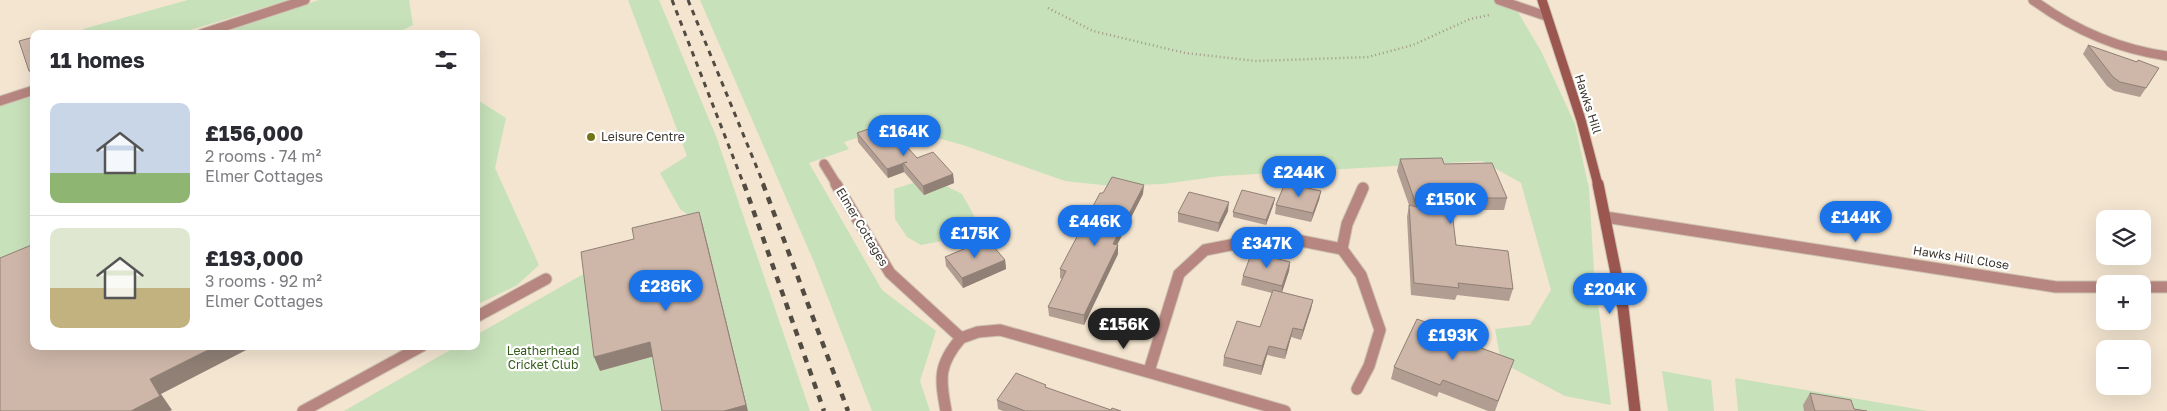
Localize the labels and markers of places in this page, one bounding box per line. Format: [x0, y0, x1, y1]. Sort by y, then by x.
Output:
pin: £164K [869, 114, 939, 157]
place label: Leisure Centre [601, 129, 685, 144]
marker: Leisure Centre [585, 131, 597, 143]
pin: £244K [1264, 156, 1334, 198]
pin: £150K [1416, 182, 1486, 225]
pin: £144K [1821, 200, 1891, 243]
pin: £446K [1060, 204, 1130, 247]
pin: £175K [940, 216, 1010, 259]
pin: £347K [1232, 226, 1302, 269]
pin: £286K [631, 270, 701, 312]
pin: £204K [1575, 272, 1645, 315]
pin: £156K [1089, 308, 1159, 350]
pin: £193K [1418, 318, 1488, 361]

